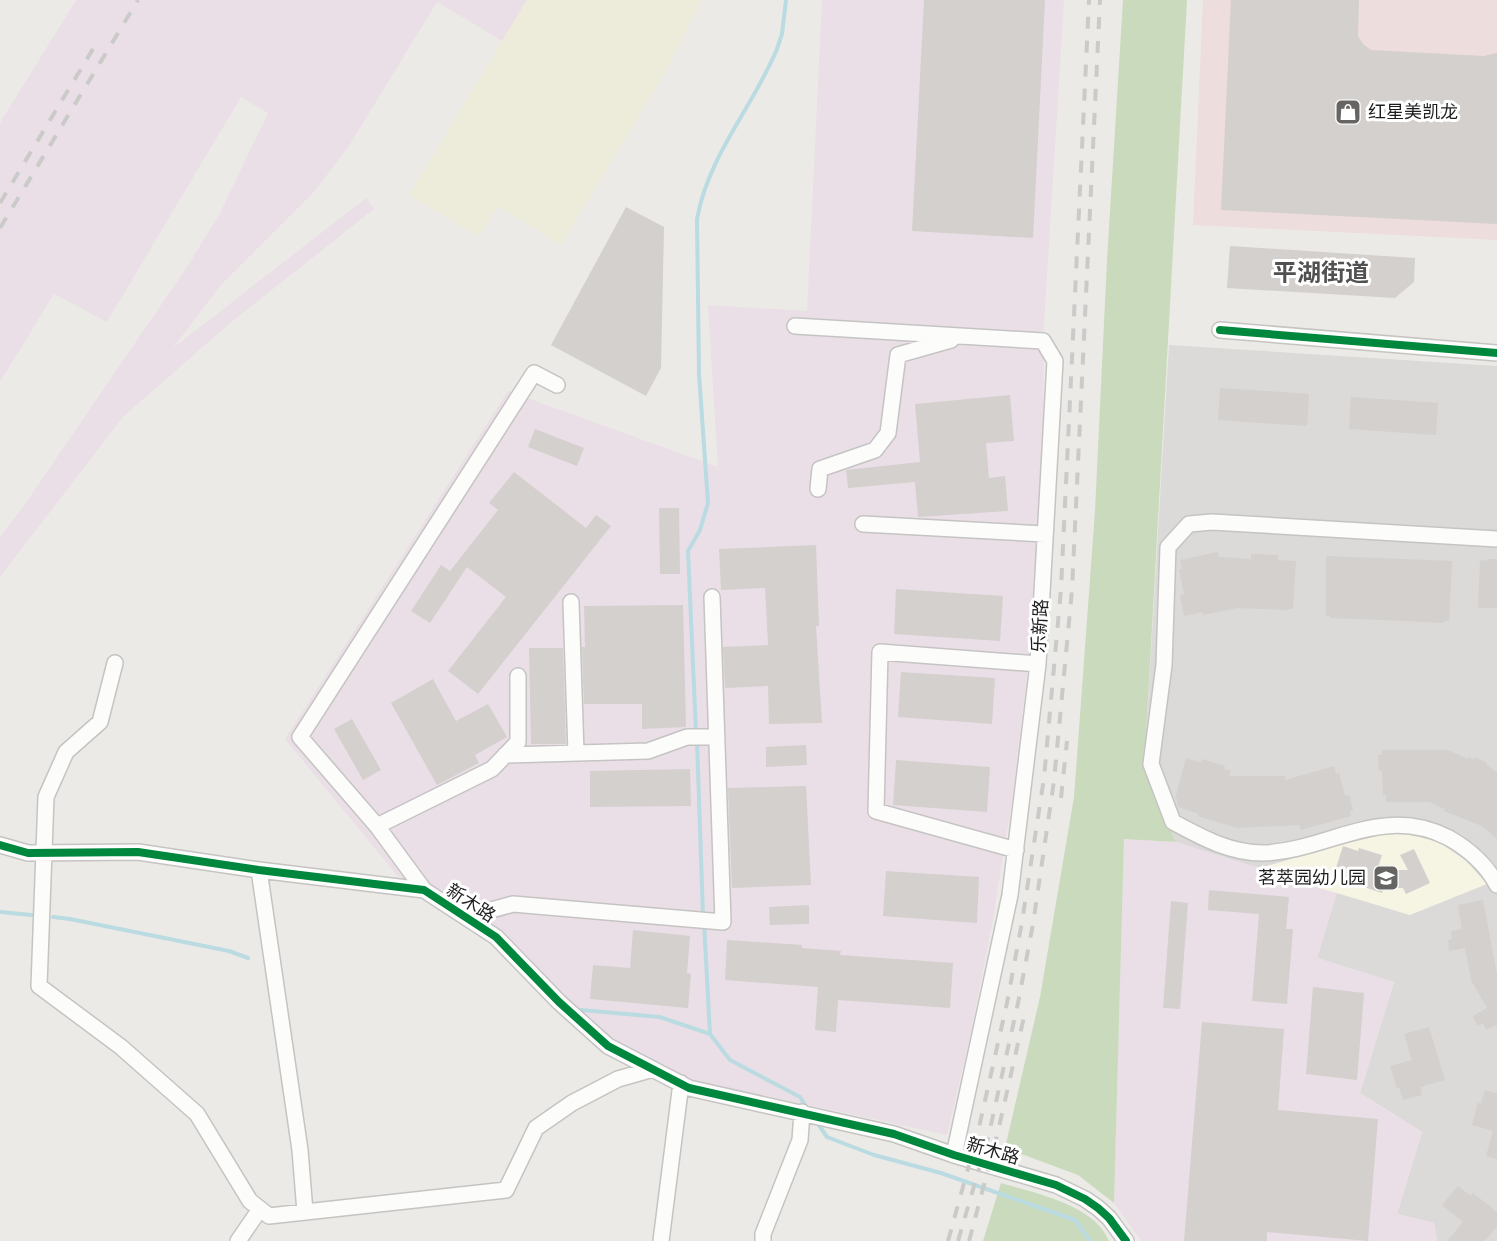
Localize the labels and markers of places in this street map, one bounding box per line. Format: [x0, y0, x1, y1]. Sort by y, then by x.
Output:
shop icon: 红星美凯龙 [1333, 97, 1363, 127]
place label: 红星美凯龙 [1368, 101, 1458, 123]
school or university icon: 茗萃园幼儿园 [1371, 863, 1401, 893]
place label: 茗萃园幼儿园 [1258, 867, 1366, 889]

